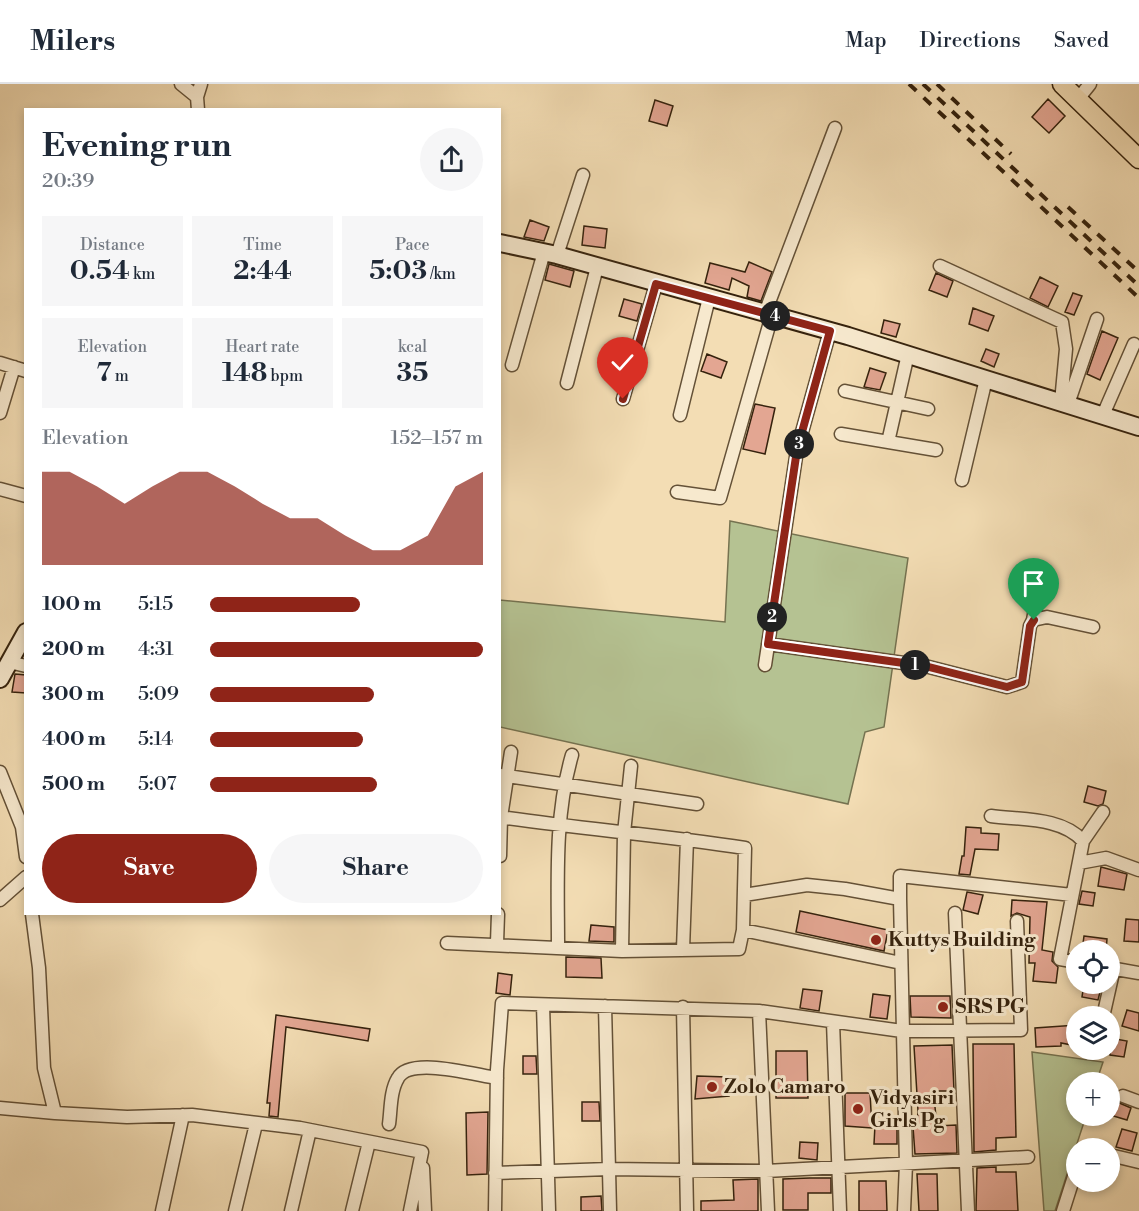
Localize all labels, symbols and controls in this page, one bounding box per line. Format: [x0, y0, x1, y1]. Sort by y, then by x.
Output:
text: Milers [30, 24, 115, 59]
text: Map [845, 28, 887, 54]
text: Directions [920, 28, 1021, 54]
text: Saved [1054, 28, 1109, 54]
text: Evening run [42, 126, 231, 167]
button: share [420, 128, 483, 191]
text: 20:39 [42, 169, 94, 194]
text: Distance [80, 235, 145, 255]
text: Time [243, 235, 282, 255]
text: Pace [395, 235, 430, 255]
text: 0.54 [70, 255, 130, 287]
text: 2:44 [233, 255, 292, 287]
text: 5:03 [369, 255, 427, 287]
text: km [130, 264, 155, 284]
text: /km [427, 264, 456, 284]
pin: 4 [760, 301, 790, 331]
text: 4 [770, 306, 780, 326]
text: Elevation [78, 337, 147, 357]
text: Heart rate [226, 337, 299, 357]
text: kcal [398, 337, 427, 357]
pin [597, 337, 648, 399]
icon: check [606, 346, 639, 379]
text: 7 [96, 357, 112, 389]
text: 148 [222, 357, 267, 389]
text: 35 [397, 357, 428, 389]
text: m [112, 366, 129, 386]
text: bpm [267, 366, 303, 386]
text: Elevation [42, 426, 129, 451]
text: 152–157 m [391, 426, 483, 451]
pin: 3 [784, 429, 814, 459]
text: 3 [794, 434, 804, 454]
pin [1008, 558, 1059, 620]
icon: arrive [1017, 567, 1050, 600]
text: 100 m [42, 592, 101, 617]
text: 5:15 [138, 592, 173, 617]
pin: 2 [757, 602, 787, 632]
text: 2 [767, 607, 777, 627]
text: 200 m [42, 637, 105, 662]
text: 4:31 [138, 637, 174, 662]
pin: 1 [900, 650, 930, 680]
text: 1 [911, 655, 919, 675]
text: 300 m [42, 682, 105, 707]
text: 5:09 [138, 682, 179, 707]
text: 400 m [42, 727, 106, 752]
text: 5:14 [138, 727, 173, 752]
text: 500 m [42, 772, 105, 797]
text: 5:07 [138, 772, 177, 797]
button: Save [42, 834, 257, 903]
button: Share [269, 834, 483, 903]
place label: Kuttys Building [888, 928, 1036, 953]
marker: Kuttys Building [869, 933, 883, 947]
map controls [1066, 940, 1120, 1192]
button: locate [1066, 940, 1120, 994]
place label: SRS PG [955, 995, 1026, 1020]
marker: SRS PG [936, 1000, 950, 1014]
button: layers [1066, 1006, 1120, 1060]
button: + [1066, 1072, 1120, 1126]
place label: Zolo Camaro [724, 1075, 846, 1100]
marker: Zolo Camaro [705, 1080, 719, 1094]
place label: Vidyasiri Girls Pg [869, 1086, 955, 1134]
marker: Vidyasiri Girls Pg [851, 1102, 865, 1116]
button: − [1066, 1138, 1120, 1192]

